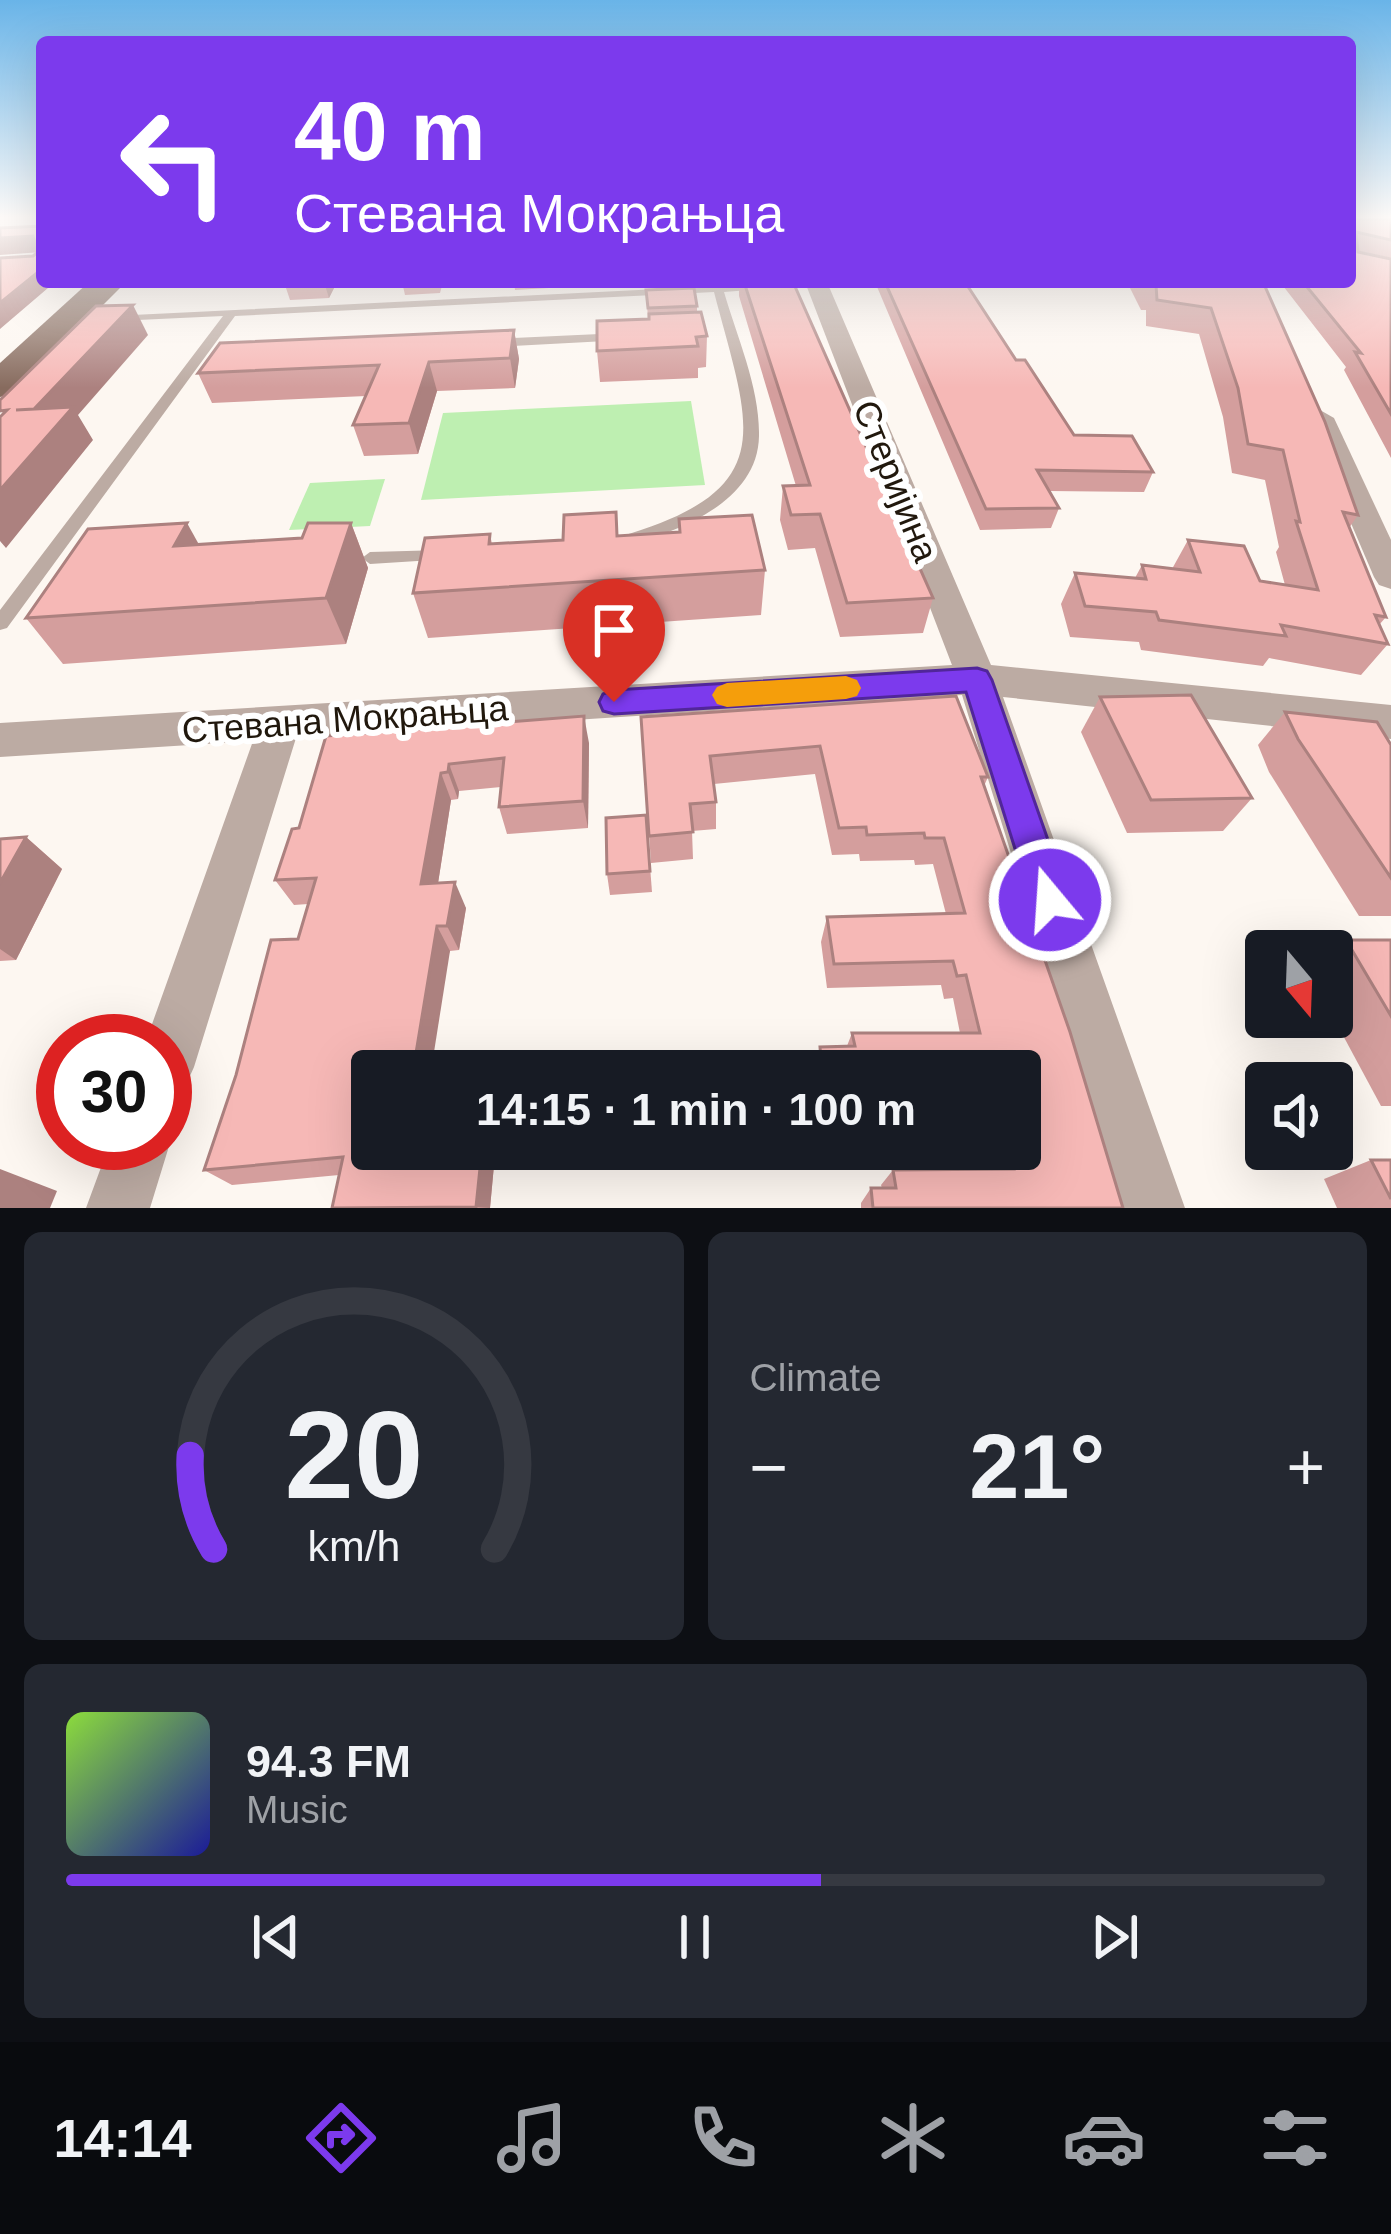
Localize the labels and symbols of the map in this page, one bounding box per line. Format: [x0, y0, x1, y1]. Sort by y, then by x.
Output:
street label: Стеријина [845, 394, 947, 569]
pin [563, 579, 665, 702]
street label: Стевана Мокрањца [181, 687, 510, 751]
position arrow [987, 837, 1113, 963]
north arrow [1245, 930, 1353, 1038]
speed limit sign: 30 [36, 1014, 192, 1170]

